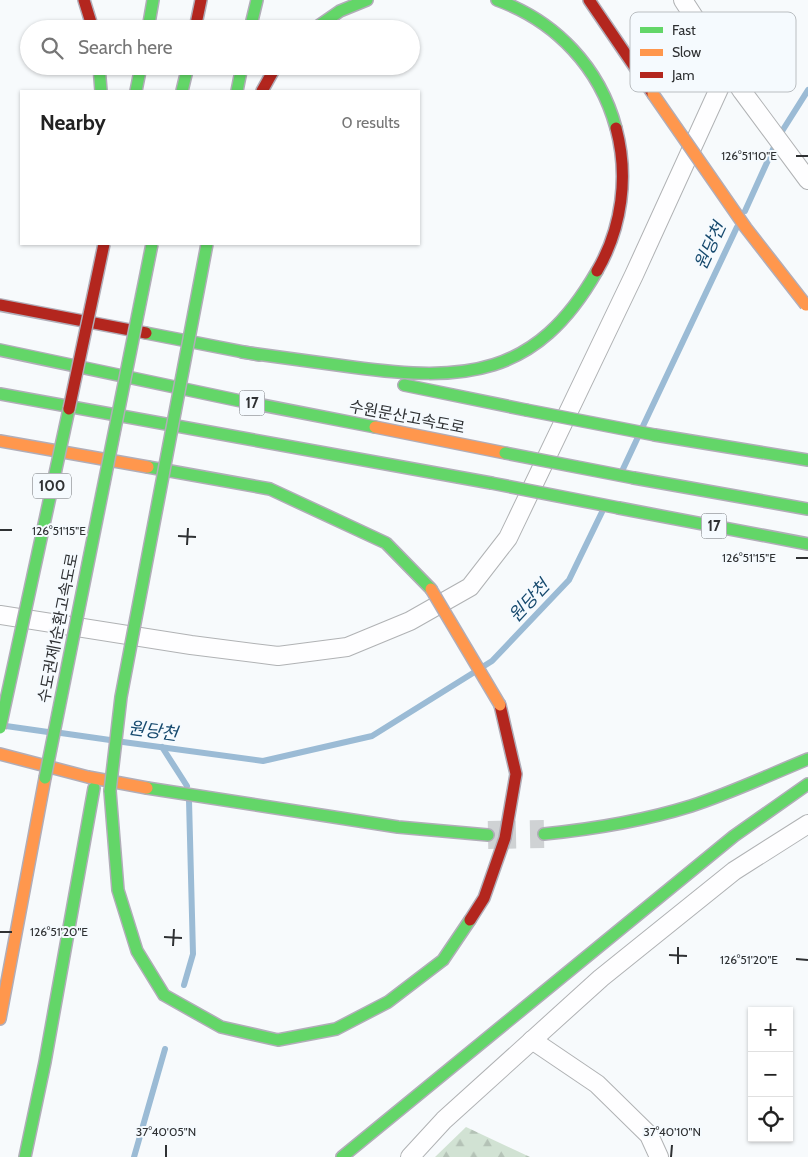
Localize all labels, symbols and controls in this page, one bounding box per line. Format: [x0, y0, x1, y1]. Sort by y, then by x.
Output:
legend [630, 12, 796, 92]
search box [20, 20, 420, 75]
text: Fast [672, 21, 696, 39]
icon: search [38, 34, 66, 62]
text: Search here [78, 36, 172, 59]
text: Slow [672, 43, 701, 61]
text: Jam [671, 66, 694, 84]
text: Nearby [40, 110, 106, 135]
text: 0 results [341, 113, 400, 132]
text: 126°51'10"E [721, 148, 777, 163]
water label: 원당천 [690, 217, 731, 273]
road number: 17 [240, 390, 264, 416]
street label: 수원문산고속도로 [347, 396, 467, 438]
road number: 100 [33, 474, 71, 498]
road number: 17 [702, 514, 726, 538]
text: 126°51'15"E [32, 523, 86, 538]
text: 126°51'15"E [722, 550, 776, 565]
street label: 수도권제1순환고속도로 [34, 551, 82, 705]
water label: 원당천 [504, 574, 556, 627]
water label: 원당천 [127, 717, 182, 746]
text: 126°51'20"E [30, 924, 88, 939]
text: 126°51'20"E [720, 952, 778, 967]
map controls [748, 1007, 793, 1142]
button: + [748, 1007, 793, 1052]
button: − [748, 1052, 793, 1097]
button: locate [748, 1097, 793, 1142]
text: 37°40'05"N [136, 1124, 196, 1139]
text: 37°40'10"N [643, 1124, 701, 1139]

